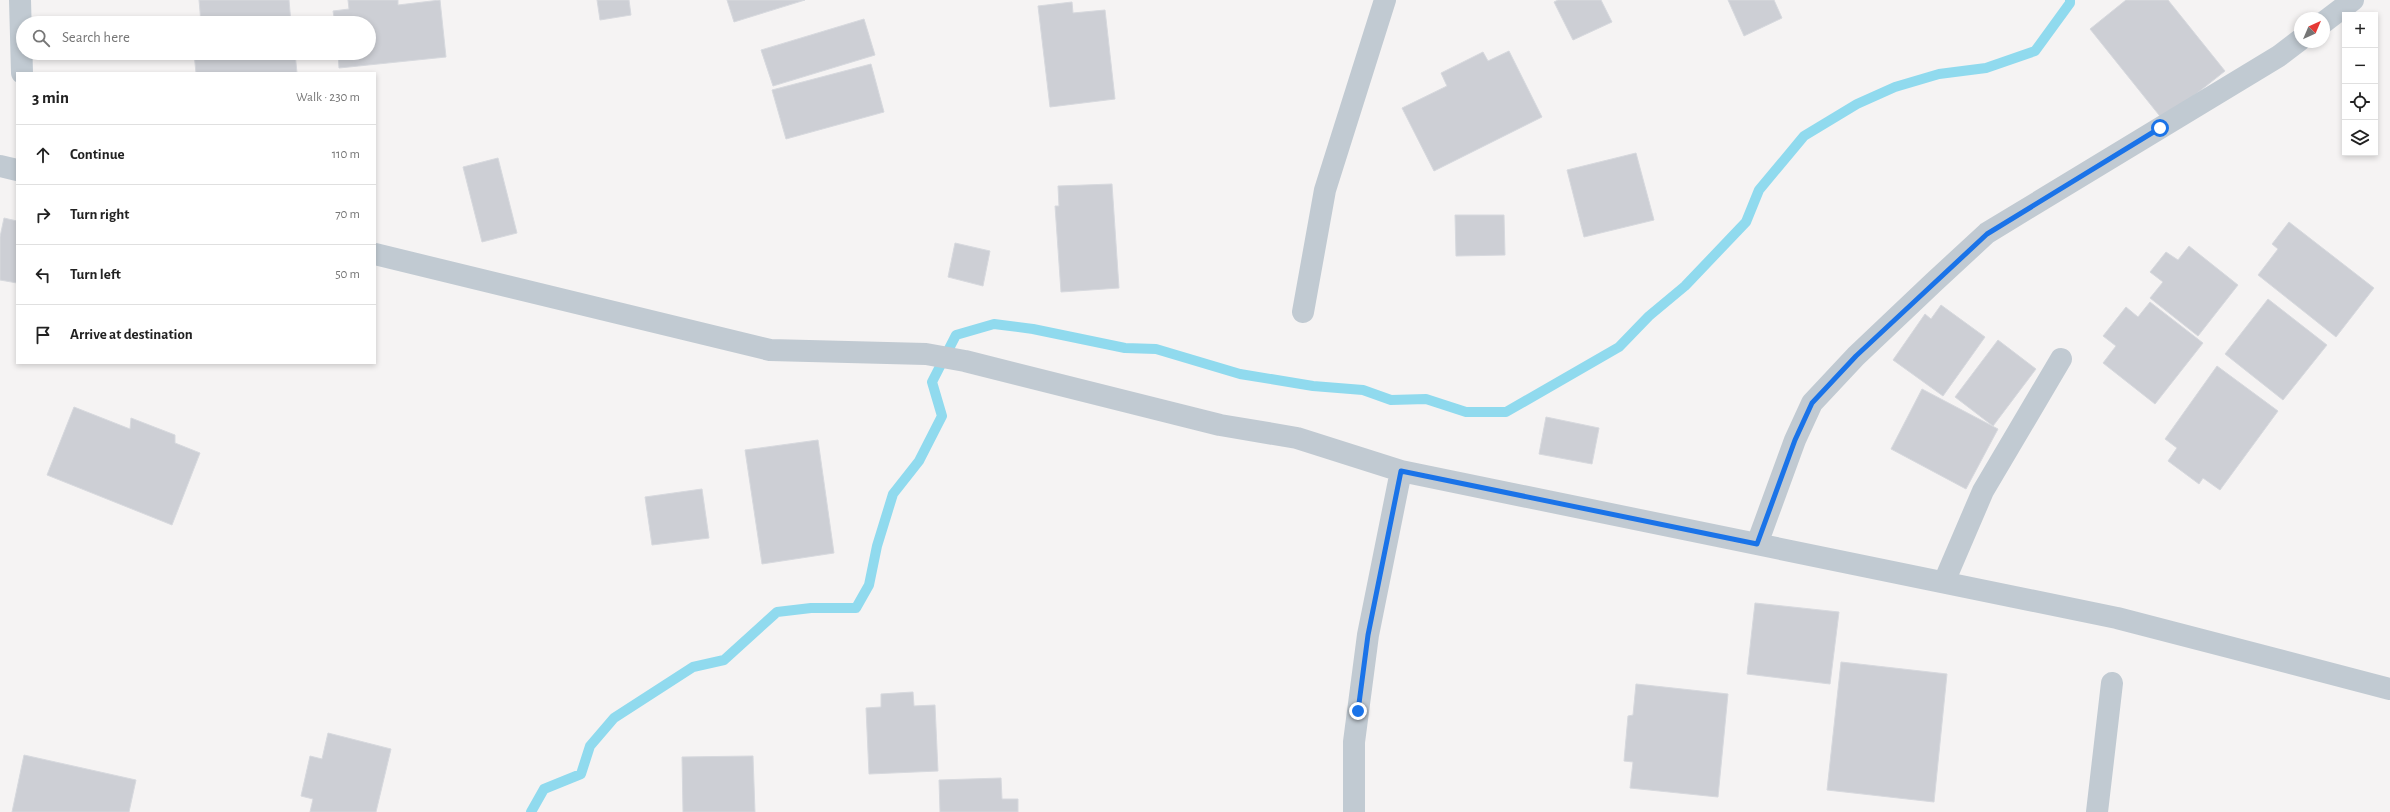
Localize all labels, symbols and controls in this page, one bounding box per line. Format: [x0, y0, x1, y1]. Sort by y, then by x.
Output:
north arrow [2294, 12, 2330, 48]
map controls [2342, 12, 2378, 156]
button: + [2342, 12, 2378, 48]
search box [16, 16, 376, 60]
icon: search [30, 27, 52, 49]
text: Search here [62, 30, 130, 45]
button: − [2342, 48, 2378, 84]
button: locate [2342, 84, 2378, 120]
text: 3 min [32, 89, 69, 106]
text: Walk · 230 m [296, 91, 360, 104]
route start [2151, 119, 2169, 137]
button: layers [2342, 120, 2378, 156]
icon: ahead [32, 144, 54, 166]
text: Continue [70, 147, 125, 162]
text: 110 m [332, 148, 360, 161]
icon: right [32, 204, 54, 226]
text: Turn right [70, 207, 129, 222]
text: 70 m [335, 208, 360, 221]
icon: left [32, 264, 54, 286]
text: Turn left [70, 267, 121, 282]
text: 50 m [335, 268, 360, 281]
icon: arrive [32, 324, 54, 346]
text: Arrive at destination [70, 327, 193, 342]
route end [1349, 702, 1367, 720]

